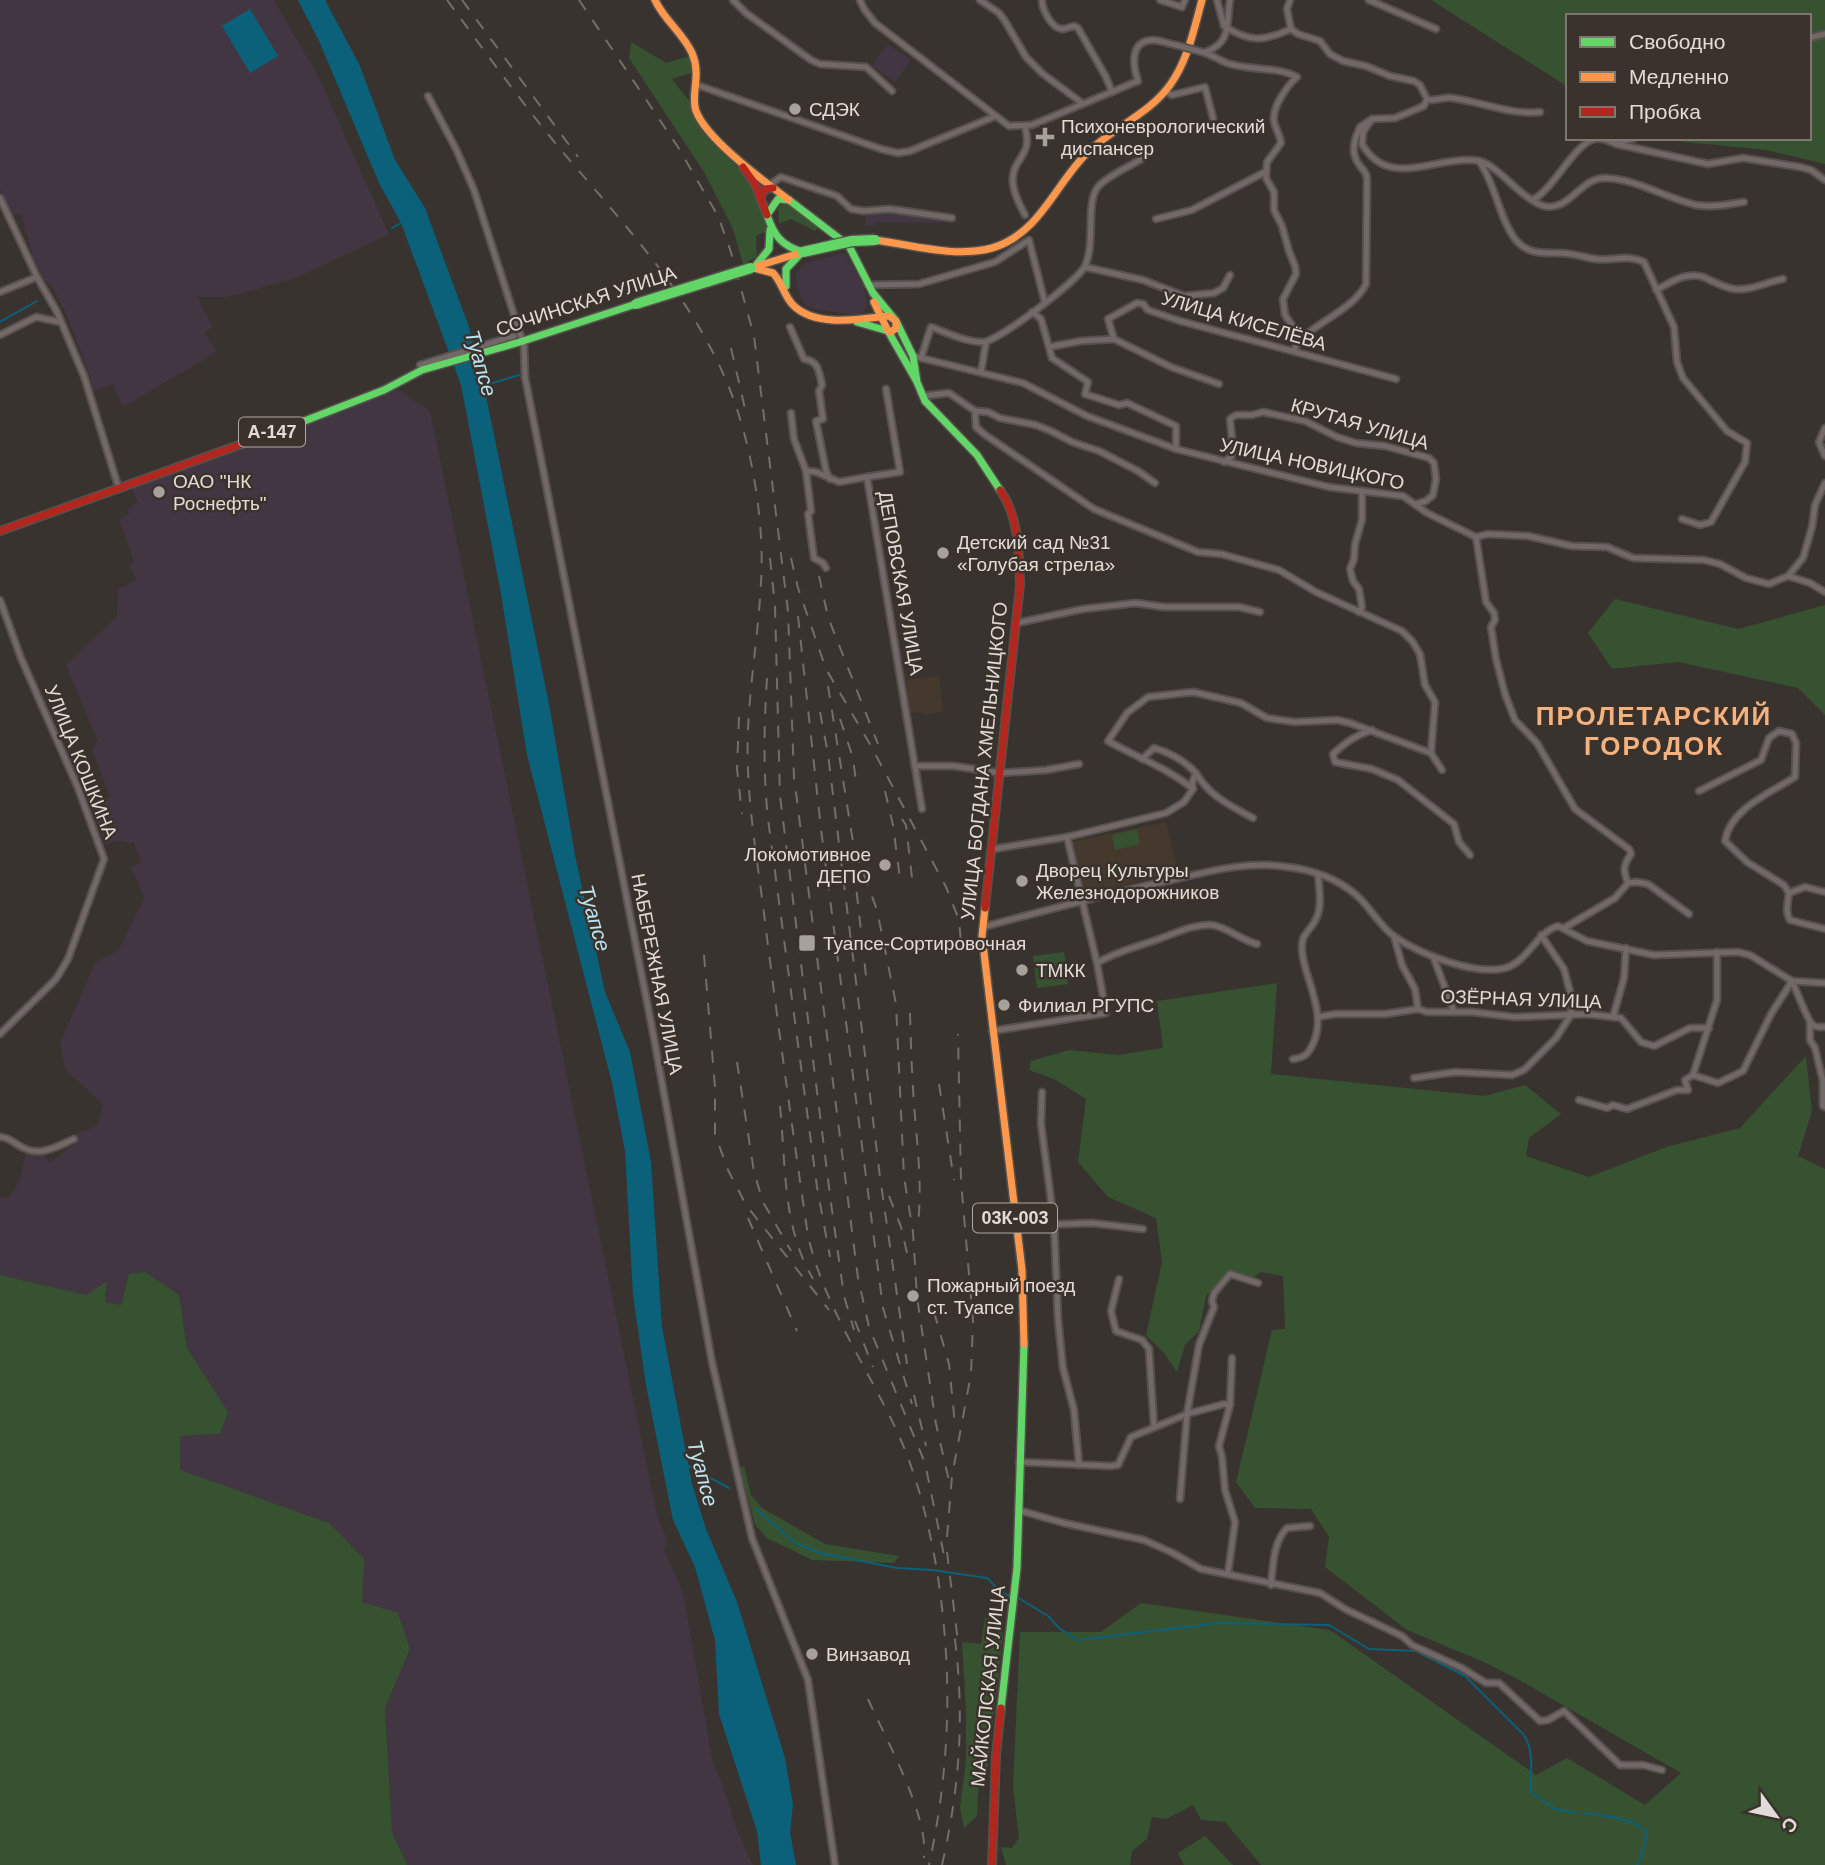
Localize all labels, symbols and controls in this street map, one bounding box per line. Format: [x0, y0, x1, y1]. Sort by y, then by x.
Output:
legend [1566, 14, 1811, 140]
text: Свободно [1629, 30, 1726, 53]
text: Медленно [1629, 65, 1729, 88]
place label: СДЭК [809, 99, 860, 120]
text: Пробка [1629, 100, 1701, 123]
marker: СДЭК [787, 101, 803, 117]
place label: Психоневрологический диспансер [1061, 116, 1265, 159]
marker: Психоневрологический диспансер [1035, 127, 1055, 147]
street label: СОЧИНСКАЯ УЛИЦА [493, 262, 679, 340]
street label: УЛИЦА КИСЕЛЁВА [1159, 287, 1329, 355]
water label: Туапсе [461, 327, 501, 399]
street label: КРУТАЯ УЛИЦА [1289, 394, 1432, 454]
road number: А-147 [239, 418, 305, 446]
street label: УЛИЦА НОВИЦКОГО [1218, 434, 1406, 494]
place label: ОАО "НК Роснефть" [173, 471, 267, 514]
marker: ОАО "НК Роснефть" [151, 484, 167, 500]
street label: ДЕПОВСКАЯ УЛИЦА [874, 489, 928, 677]
place label: Детский сад №31 «Голубая стрела» [957, 532, 1115, 575]
marker: Детский сад №31 «Голубая стрела» [935, 545, 951, 561]
street label: УЛИЦА БОГДАНА ХМЕЛЬНИЦКОГО [957, 601, 1011, 921]
street label: УЛИЦА КОШКИНА [41, 682, 122, 842]
district label: ПРОЛЕТАРСКИЙ ГОРОДОК [1536, 701, 1772, 761]
place label: Локомотивное ДЕПО [745, 844, 871, 887]
marker: Локомотивное ДЕПО [877, 857, 893, 873]
place label: Дворец Культуры Железнодорожников [1036, 860, 1219, 903]
street label: НАБЕРЕЖНАЯ УЛИЦА [627, 872, 687, 1076]
marker: Дворец Культуры Железнодорожников [1014, 873, 1030, 889]
water label: Туапсе [575, 882, 615, 954]
marker: Туапсе-Сортировочная [797, 933, 817, 953]
place label: Туапсе-Сортировочная [823, 933, 1026, 954]
place label: ТМКК [1036, 960, 1086, 981]
marker: ТМКК [1014, 962, 1030, 978]
street label: ОЗЁРНАЯ УЛИЦА [1440, 986, 1602, 1012]
place label: Филиал РГУПС [1018, 995, 1154, 1016]
marker: Филиал РГУПС [996, 997, 1012, 1013]
road number: 03К-003 [973, 1204, 1057, 1232]
place label: Пожарный поезд ст. Туапсе [927, 1275, 1075, 1318]
marker: Пожарный поезд ст. Туапсе [905, 1288, 921, 1304]
water label: Туапсе [683, 1437, 723, 1509]
street label: МАЙКОПСКАЯ УЛИЦА [967, 1584, 1009, 1788]
place label: Винзавод [826, 1644, 910, 1665]
marker: Винзавод [804, 1646, 820, 1662]
north arrow [1741, 1781, 1811, 1851]
text: С [1777, 1814, 1802, 1837]

